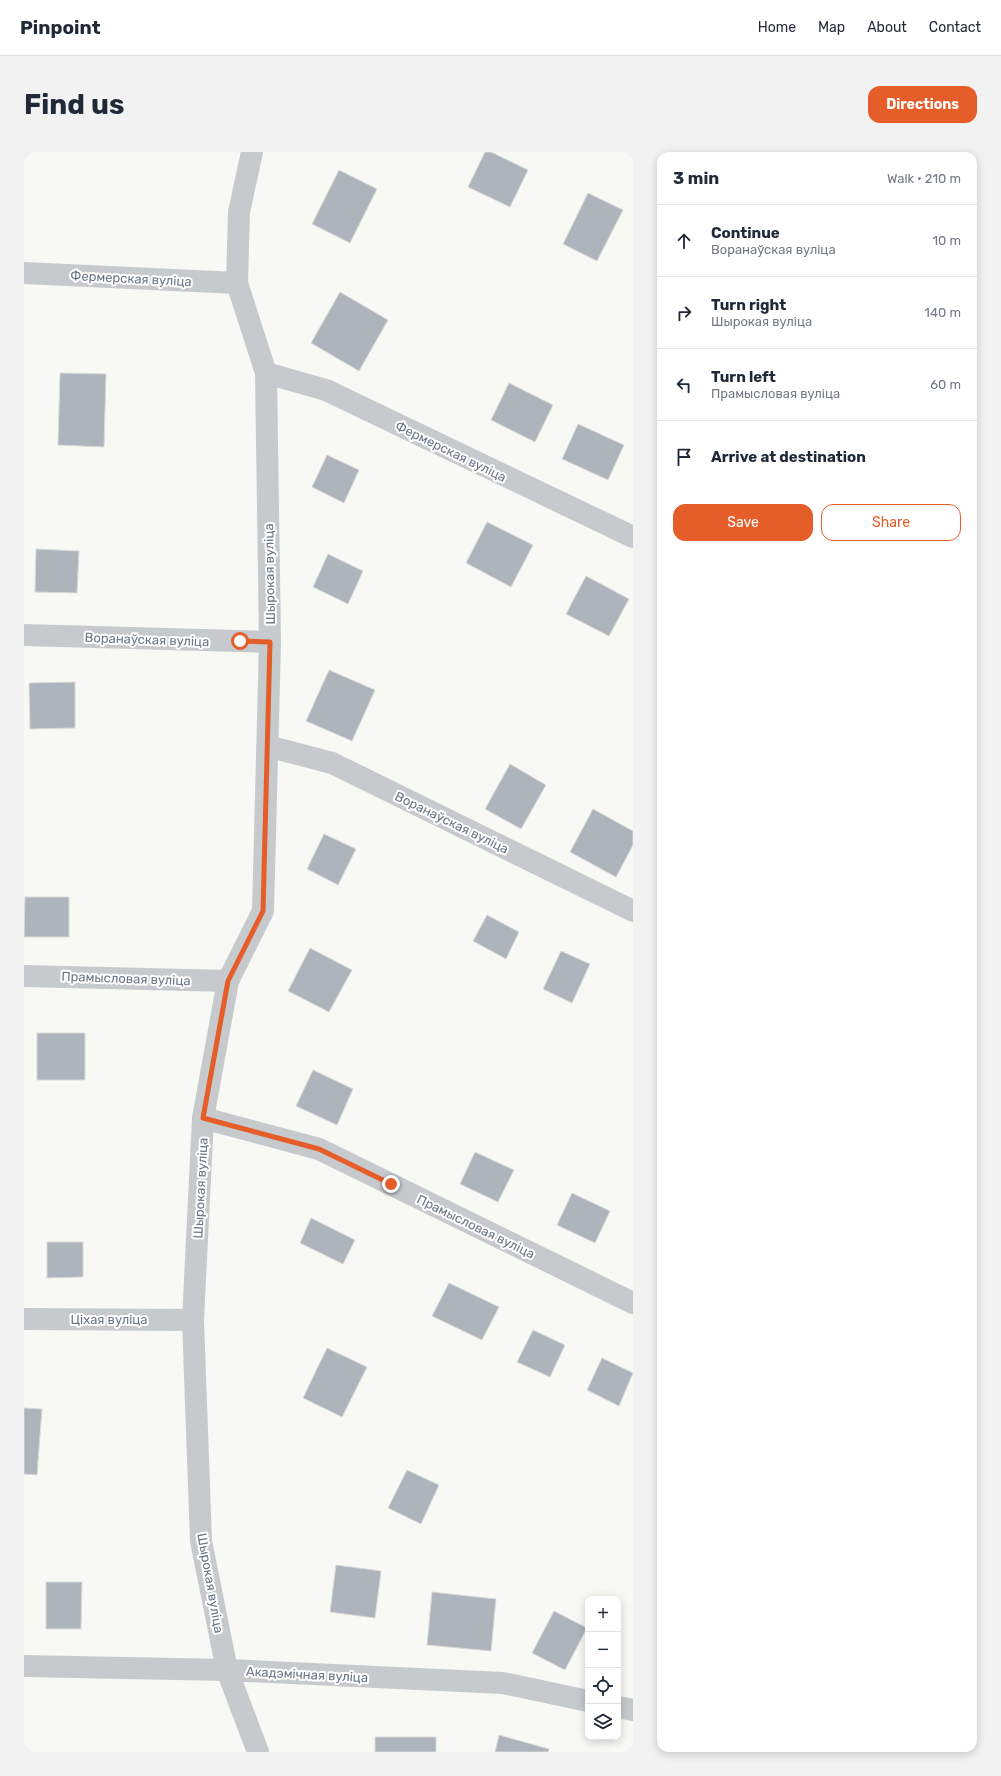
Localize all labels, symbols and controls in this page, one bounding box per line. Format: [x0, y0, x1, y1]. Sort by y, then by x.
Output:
text: Pinpoint [20, 16, 101, 39]
text: Home [758, 19, 796, 36]
text: Map [818, 19, 845, 36]
text: About [867, 19, 907, 36]
text: Contact [929, 19, 981, 36]
button: Directions [868, 86, 977, 123]
text: Find us [24, 88, 124, 121]
text: 3 min [673, 168, 719, 188]
text: Walk · 210 m [887, 171, 961, 186]
text: Continue [711, 224, 780, 242]
icon: ahead [673, 230, 695, 252]
text: 10 m [932, 233, 961, 248]
text: Воранаўская вуліца [711, 242, 836, 257]
street label: Фермерская вуліца [70, 268, 192, 289]
text: Turn right [711, 296, 786, 314]
icon: right [673, 302, 695, 324]
text: 140 m [924, 305, 961, 320]
text: Шырокая вуліца [711, 314, 812, 329]
text: Turn left [711, 368, 776, 386]
icon: left [673, 374, 695, 396]
text: 60 m [930, 377, 961, 392]
text: Прамысловая вуліца [711, 386, 840, 401]
street label: Фермерская вуліца [393, 418, 509, 485]
icon: arrive [673, 446, 695, 468]
text: Arrive at destination [711, 448, 866, 466]
button: Save [673, 504, 813, 541]
button: Share [821, 504, 961, 541]
street label: Шырокая вуліца [261, 523, 278, 625]
street label: Воранаўская вуліца [84, 630, 209, 649]
route start [231, 632, 249, 650]
street label: Воранаўская вуліца [393, 788, 511, 856]
street label: Прамысловая вуліца [61, 969, 191, 988]
street label: Шырокая вуліца [190, 1137, 211, 1239]
route end [382, 1175, 400, 1193]
street label: Прамысловая вуліца [414, 1191, 537, 1261]
street label: Ціхая вуліца [70, 1312, 148, 1327]
street label: Шырокая вуліца [194, 1532, 227, 1634]
map controls [585, 1596, 621, 1740]
button: + [585, 1596, 621, 1632]
button: − [585, 1632, 621, 1668]
street label: Акадэмічная вуліца [246, 1664, 368, 1685]
button: locate [585, 1668, 621, 1704]
button: layers [585, 1704, 621, 1740]

